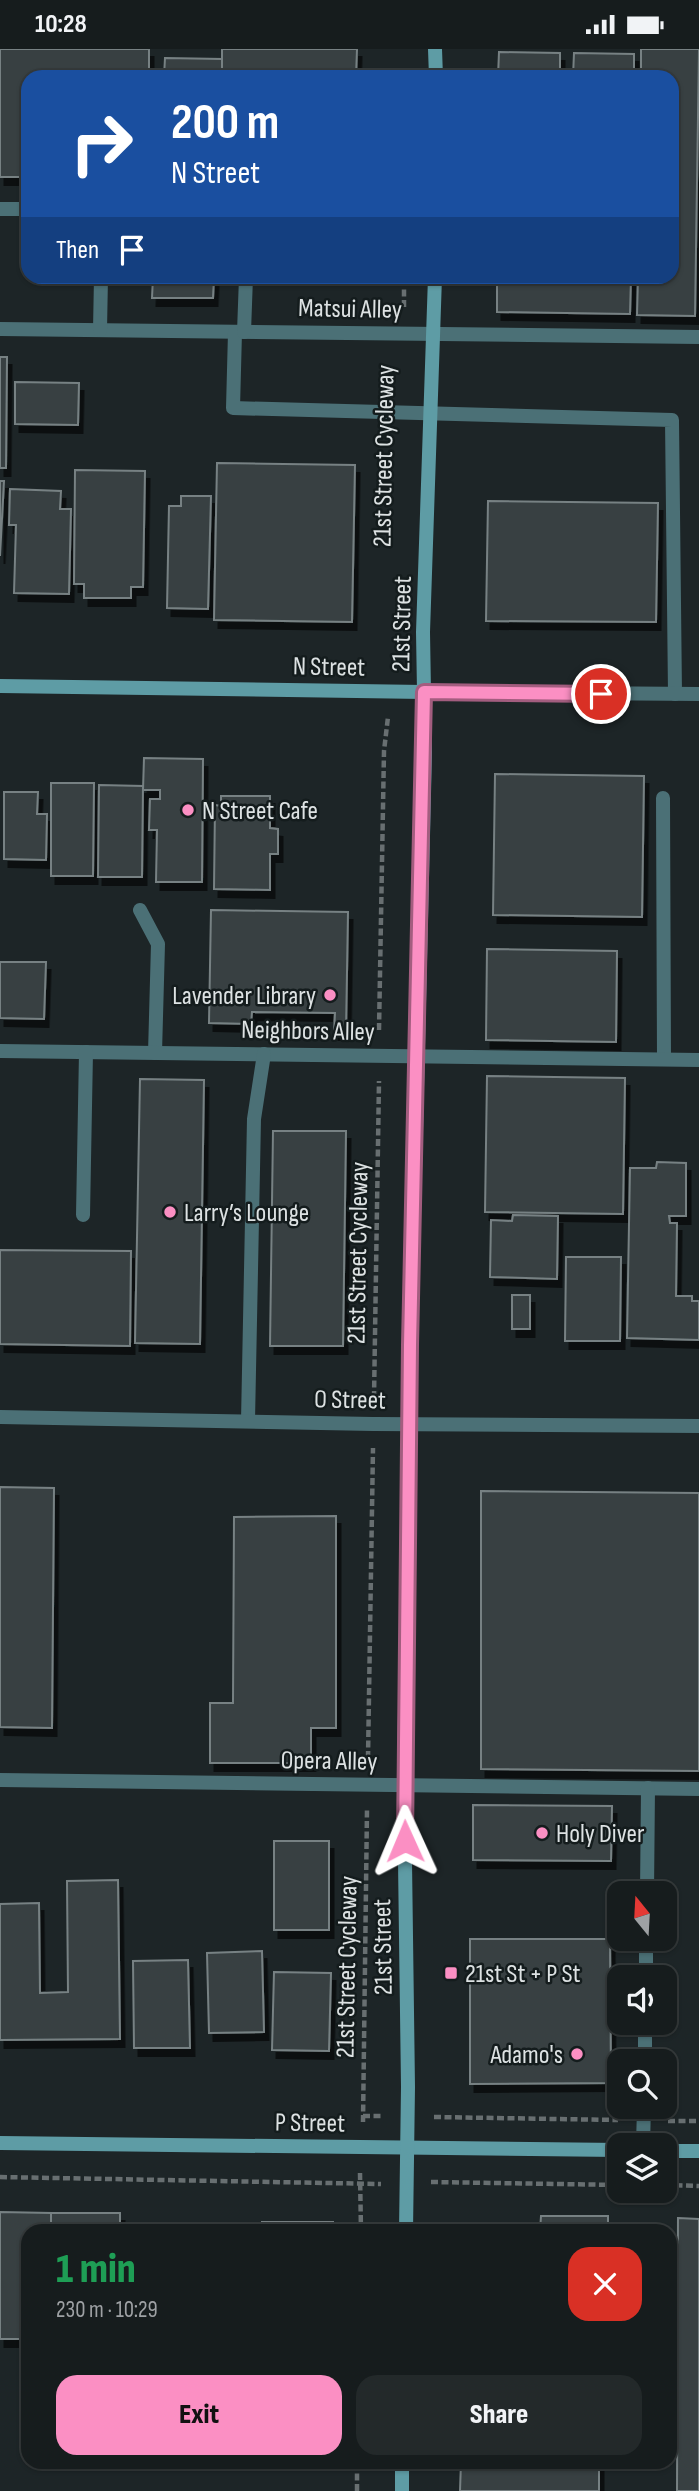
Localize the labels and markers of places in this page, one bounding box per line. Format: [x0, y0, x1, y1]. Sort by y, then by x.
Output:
pin [571, 664, 631, 724]
place label: N Street Cafe [202, 796, 318, 827]
marker: N Street Cafe [180, 802, 196, 818]
place label: Lavender Library [172, 981, 316, 1012]
marker: Lavender Library [322, 987, 338, 1003]
place label: Larry’s Lounge [184, 1198, 309, 1229]
marker: Larry’s Lounge [162, 1204, 178, 1220]
place label: Holy Diver [556, 1819, 645, 1850]
marker: Holy Diver [534, 1825, 550, 1841]
place label: 21st St + P St [465, 1959, 581, 1990]
marker: 21st St + P St [443, 1965, 459, 1981]
place label: Adamo's [489, 2040, 563, 2071]
marker: Adamo's [569, 2046, 585, 2062]

